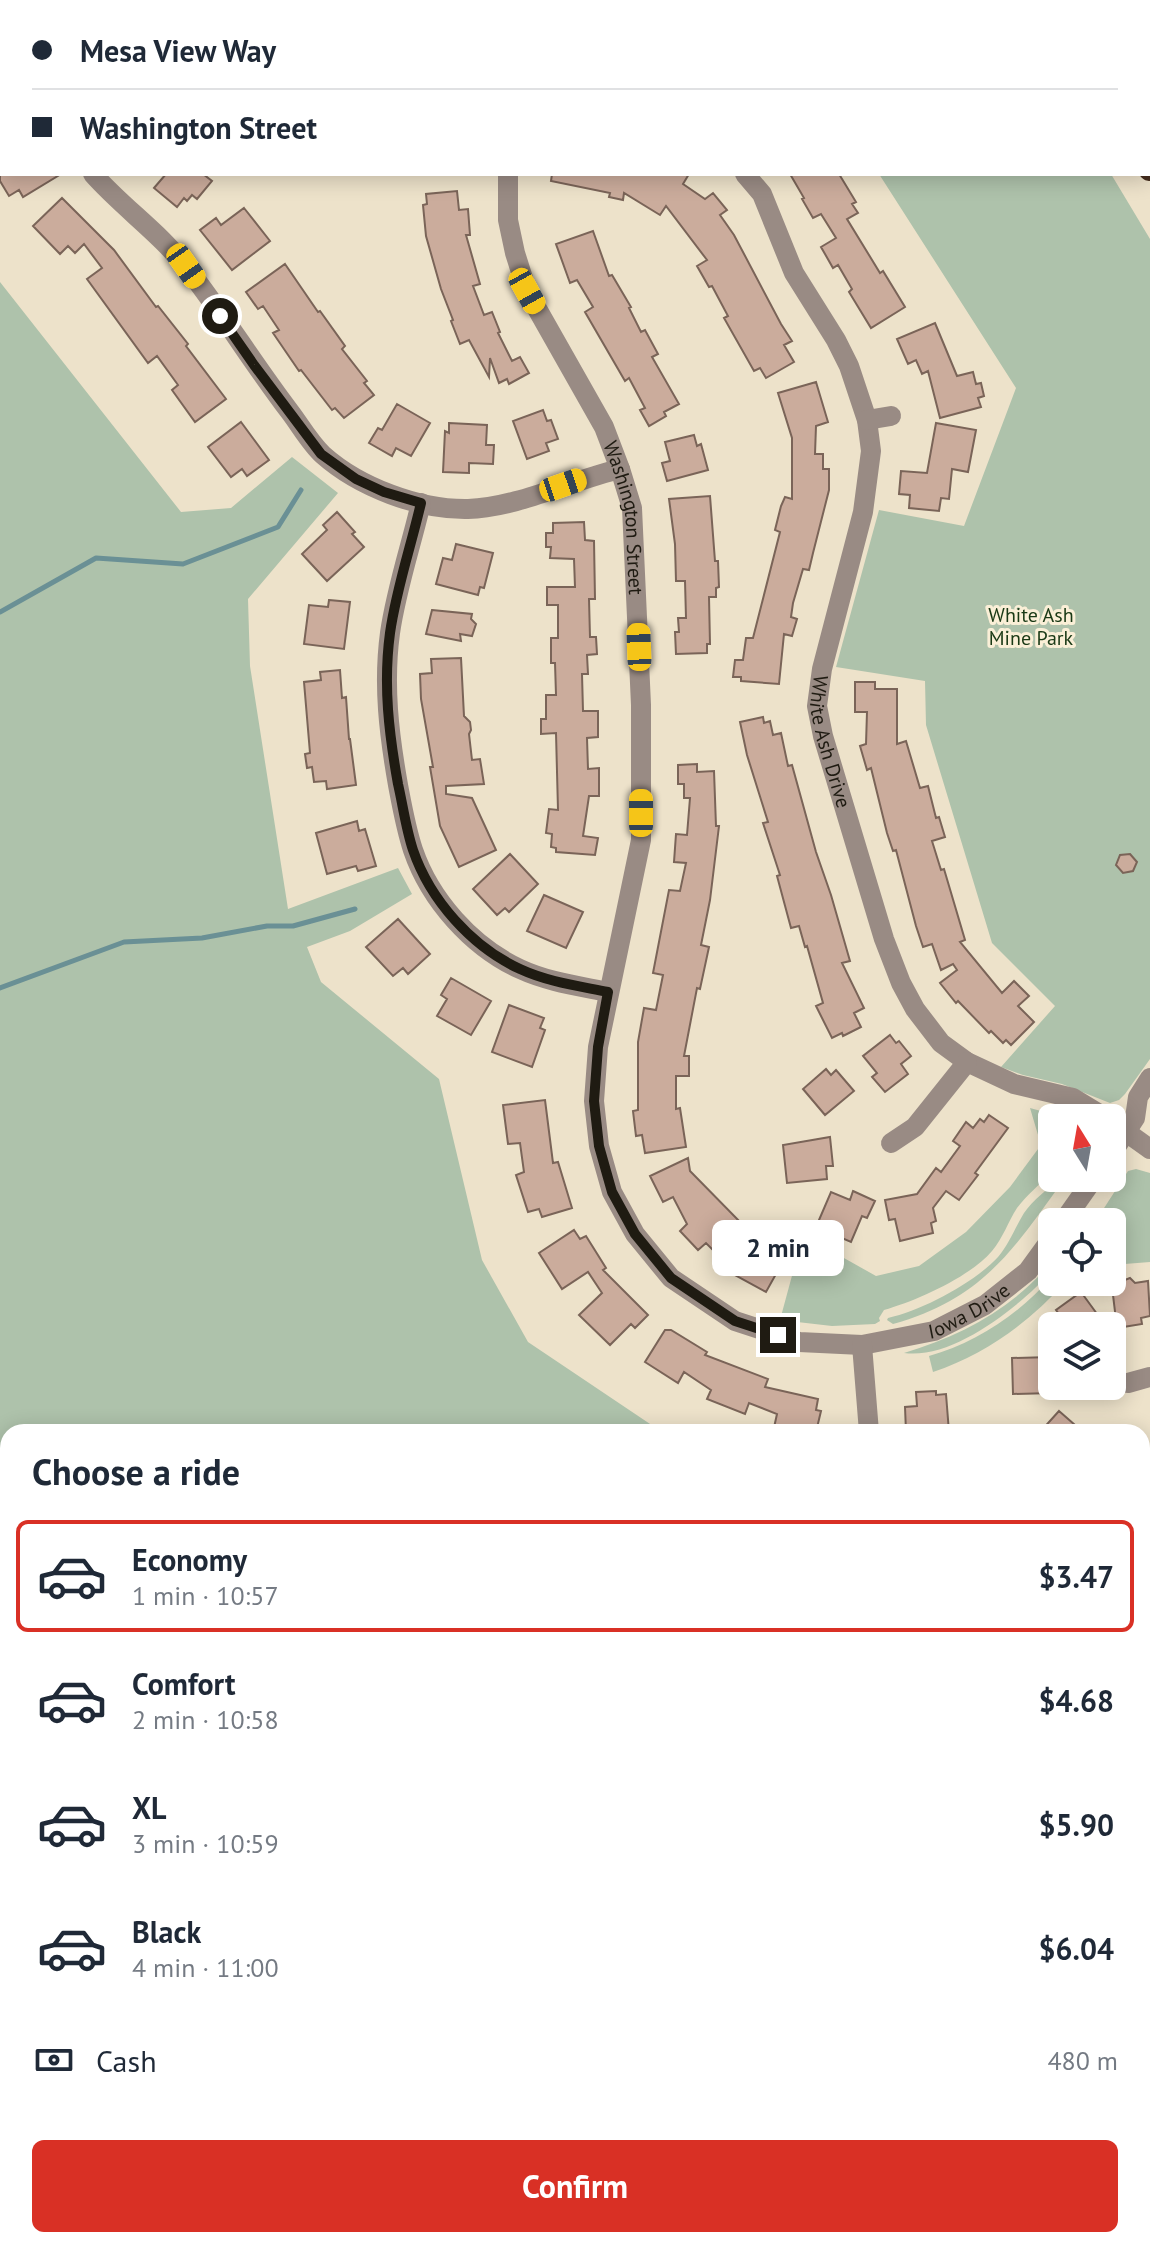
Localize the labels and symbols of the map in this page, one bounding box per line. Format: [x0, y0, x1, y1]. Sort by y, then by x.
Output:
car [162, 239, 210, 293]
car [505, 264, 549, 318]
route start [202, 298, 238, 334]
street label: Washington Street [597, 437, 649, 596]
car [536, 466, 590, 504]
park label: White Ash Mine Park [988, 602, 1074, 651]
car [626, 623, 652, 671]
street label: White Ash Drive [804, 674, 857, 811]
car [629, 789, 653, 837]
north arrow [1038, 1104, 1126, 1192]
callout: 2 min [712, 1219, 844, 1275]
street label: Iowa Drive [926, 1277, 1015, 1345]
route end [760, 1317, 796, 1353]

